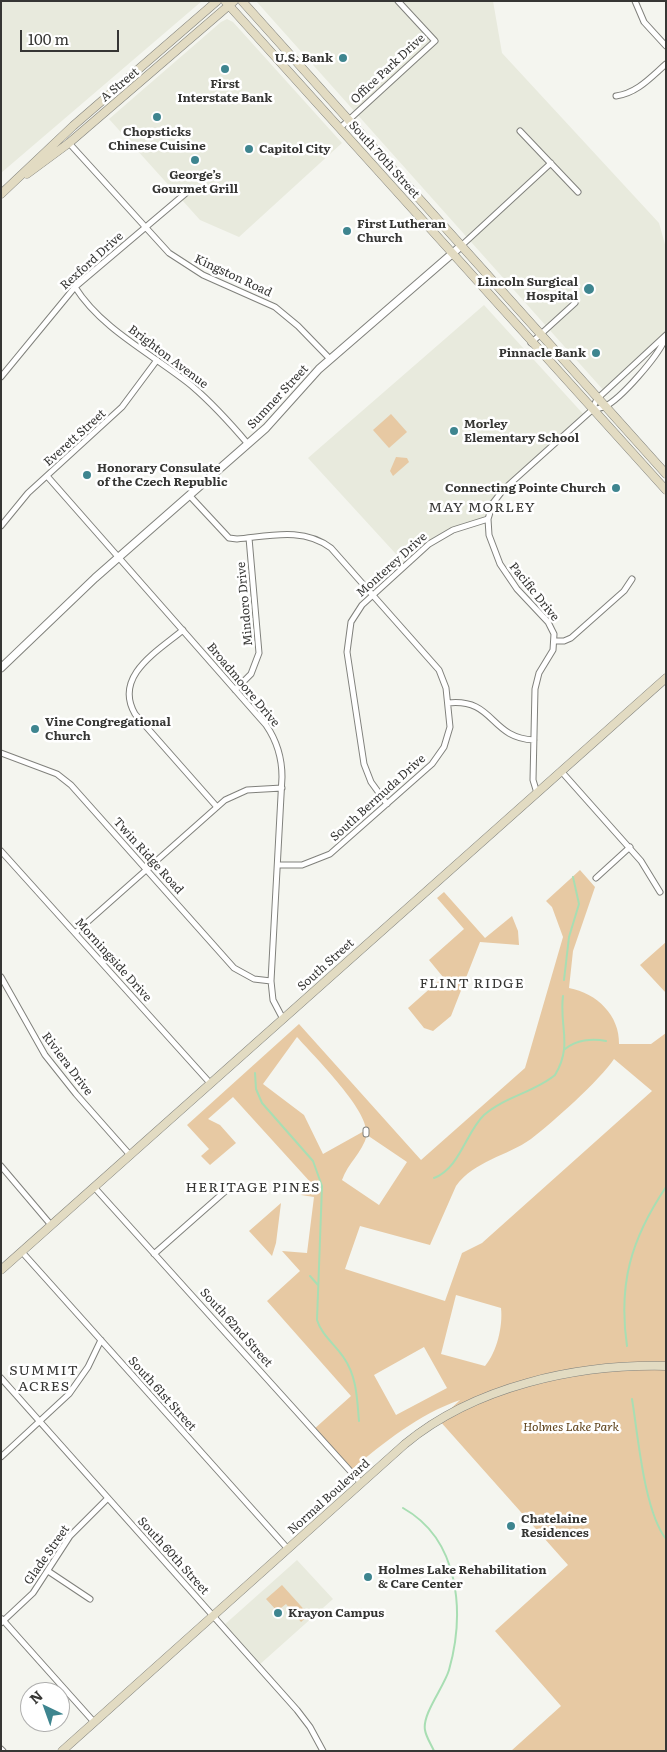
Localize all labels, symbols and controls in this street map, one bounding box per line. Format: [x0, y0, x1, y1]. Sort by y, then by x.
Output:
scale bar [22, 20, 121, 52]
text: 100 m [28, 27, 69, 50]
street label: Office Park Drive [348, 31, 428, 107]
place label: U.S. Bank [275, 51, 333, 65]
marker: U.S. Bank [337, 52, 349, 64]
marker: First Interstate Bank [219, 63, 231, 75]
street label: A Street [98, 65, 142, 105]
place label: First Interstate Bank [178, 77, 272, 105]
marker: Chopsticks Chinese Cuisine [151, 111, 163, 123]
street label: South 70th Street [345, 118, 423, 202]
place label: Chopsticks Chinese Cuisine [108, 125, 206, 153]
place label: Capitol City [259, 142, 331, 156]
marker: Capitol City [243, 143, 255, 155]
marker: George’s Gourmet Grill [189, 154, 201, 166]
place label: George’s Gourmet Grill [152, 168, 238, 196]
place label: First Lutheran Church [357, 217, 446, 245]
marker: First Lutheran Church [341, 225, 353, 237]
street label: Rexford Drive [58, 229, 126, 293]
street label: Kingston Road [192, 252, 274, 300]
place label: Lincoln Surgical Hospital [477, 275, 578, 303]
marker: Lincoln Surgical Hospital [582, 282, 596, 296]
street label: Brighton Avenue [125, 322, 211, 392]
place label: Pinnacle Bank [499, 346, 586, 360]
marker: Pinnacle Bank [590, 347, 602, 359]
street label: Sumner Street [245, 362, 311, 432]
street label: Everett Street [41, 406, 109, 470]
place label: Morley Elementary School [464, 417, 579, 445]
marker: Morley Elementary School [448, 425, 460, 437]
place label: Honorary Consulate of the Czech Republic [97, 461, 227, 489]
marker: Honorary Consulate of the Czech Republic [81, 469, 93, 481]
place label: Connecting Pointe Church [445, 481, 606, 495]
marker: Connecting Pointe Church [610, 482, 622, 494]
district label: MAY MORLEY [427, 500, 537, 516]
street label: Monterey Drive [354, 530, 430, 600]
street label: Pacific Drive [506, 560, 562, 624]
street label: Mindoro Drive [234, 561, 256, 647]
street label: Broadmoore Drive [204, 640, 282, 730]
place label: Vine Congregational Church [45, 715, 171, 743]
marker: Vine Congregational Church [29, 723, 41, 735]
street label: South Bermuda Drive [327, 752, 429, 844]
street label: Twin Ridge Road [110, 815, 186, 897]
street label: Morningside Drive [72, 915, 154, 1005]
street label: South Street [295, 936, 357, 994]
district label: FLINT RIDGE [418, 976, 526, 992]
street label: Riviera Drive [38, 1029, 96, 1099]
district label: HERITAGE PINES [184, 1180, 322, 1196]
street label: South 62nd Street [197, 1286, 275, 1370]
street label: South 61st Street [125, 1354, 199, 1434]
district label: SUMMIT ACRES [8, 1363, 80, 1395]
park label: Holmes Lake Park [523, 1420, 619, 1434]
street label: Normal Boulevard [285, 1456, 373, 1538]
place label: Chatelaine Residences [521, 1512, 589, 1540]
street label: South 60th Street [134, 1514, 212, 1598]
marker: Chatelaine Residences [505, 1520, 517, 1532]
street label: Glade Street [21, 1522, 73, 1588]
place label: Holmes Lake Rehabilitation & Care Center [378, 1563, 547, 1591]
marker: Holmes Lake Rehabilitation & Care Center [362, 1571, 374, 1583]
place label: Krayon Campus [288, 1606, 384, 1620]
marker: Krayon Campus [272, 1607, 284, 1619]
north arrow [20, 1682, 70, 1732]
text: N [25, 1685, 47, 1708]

